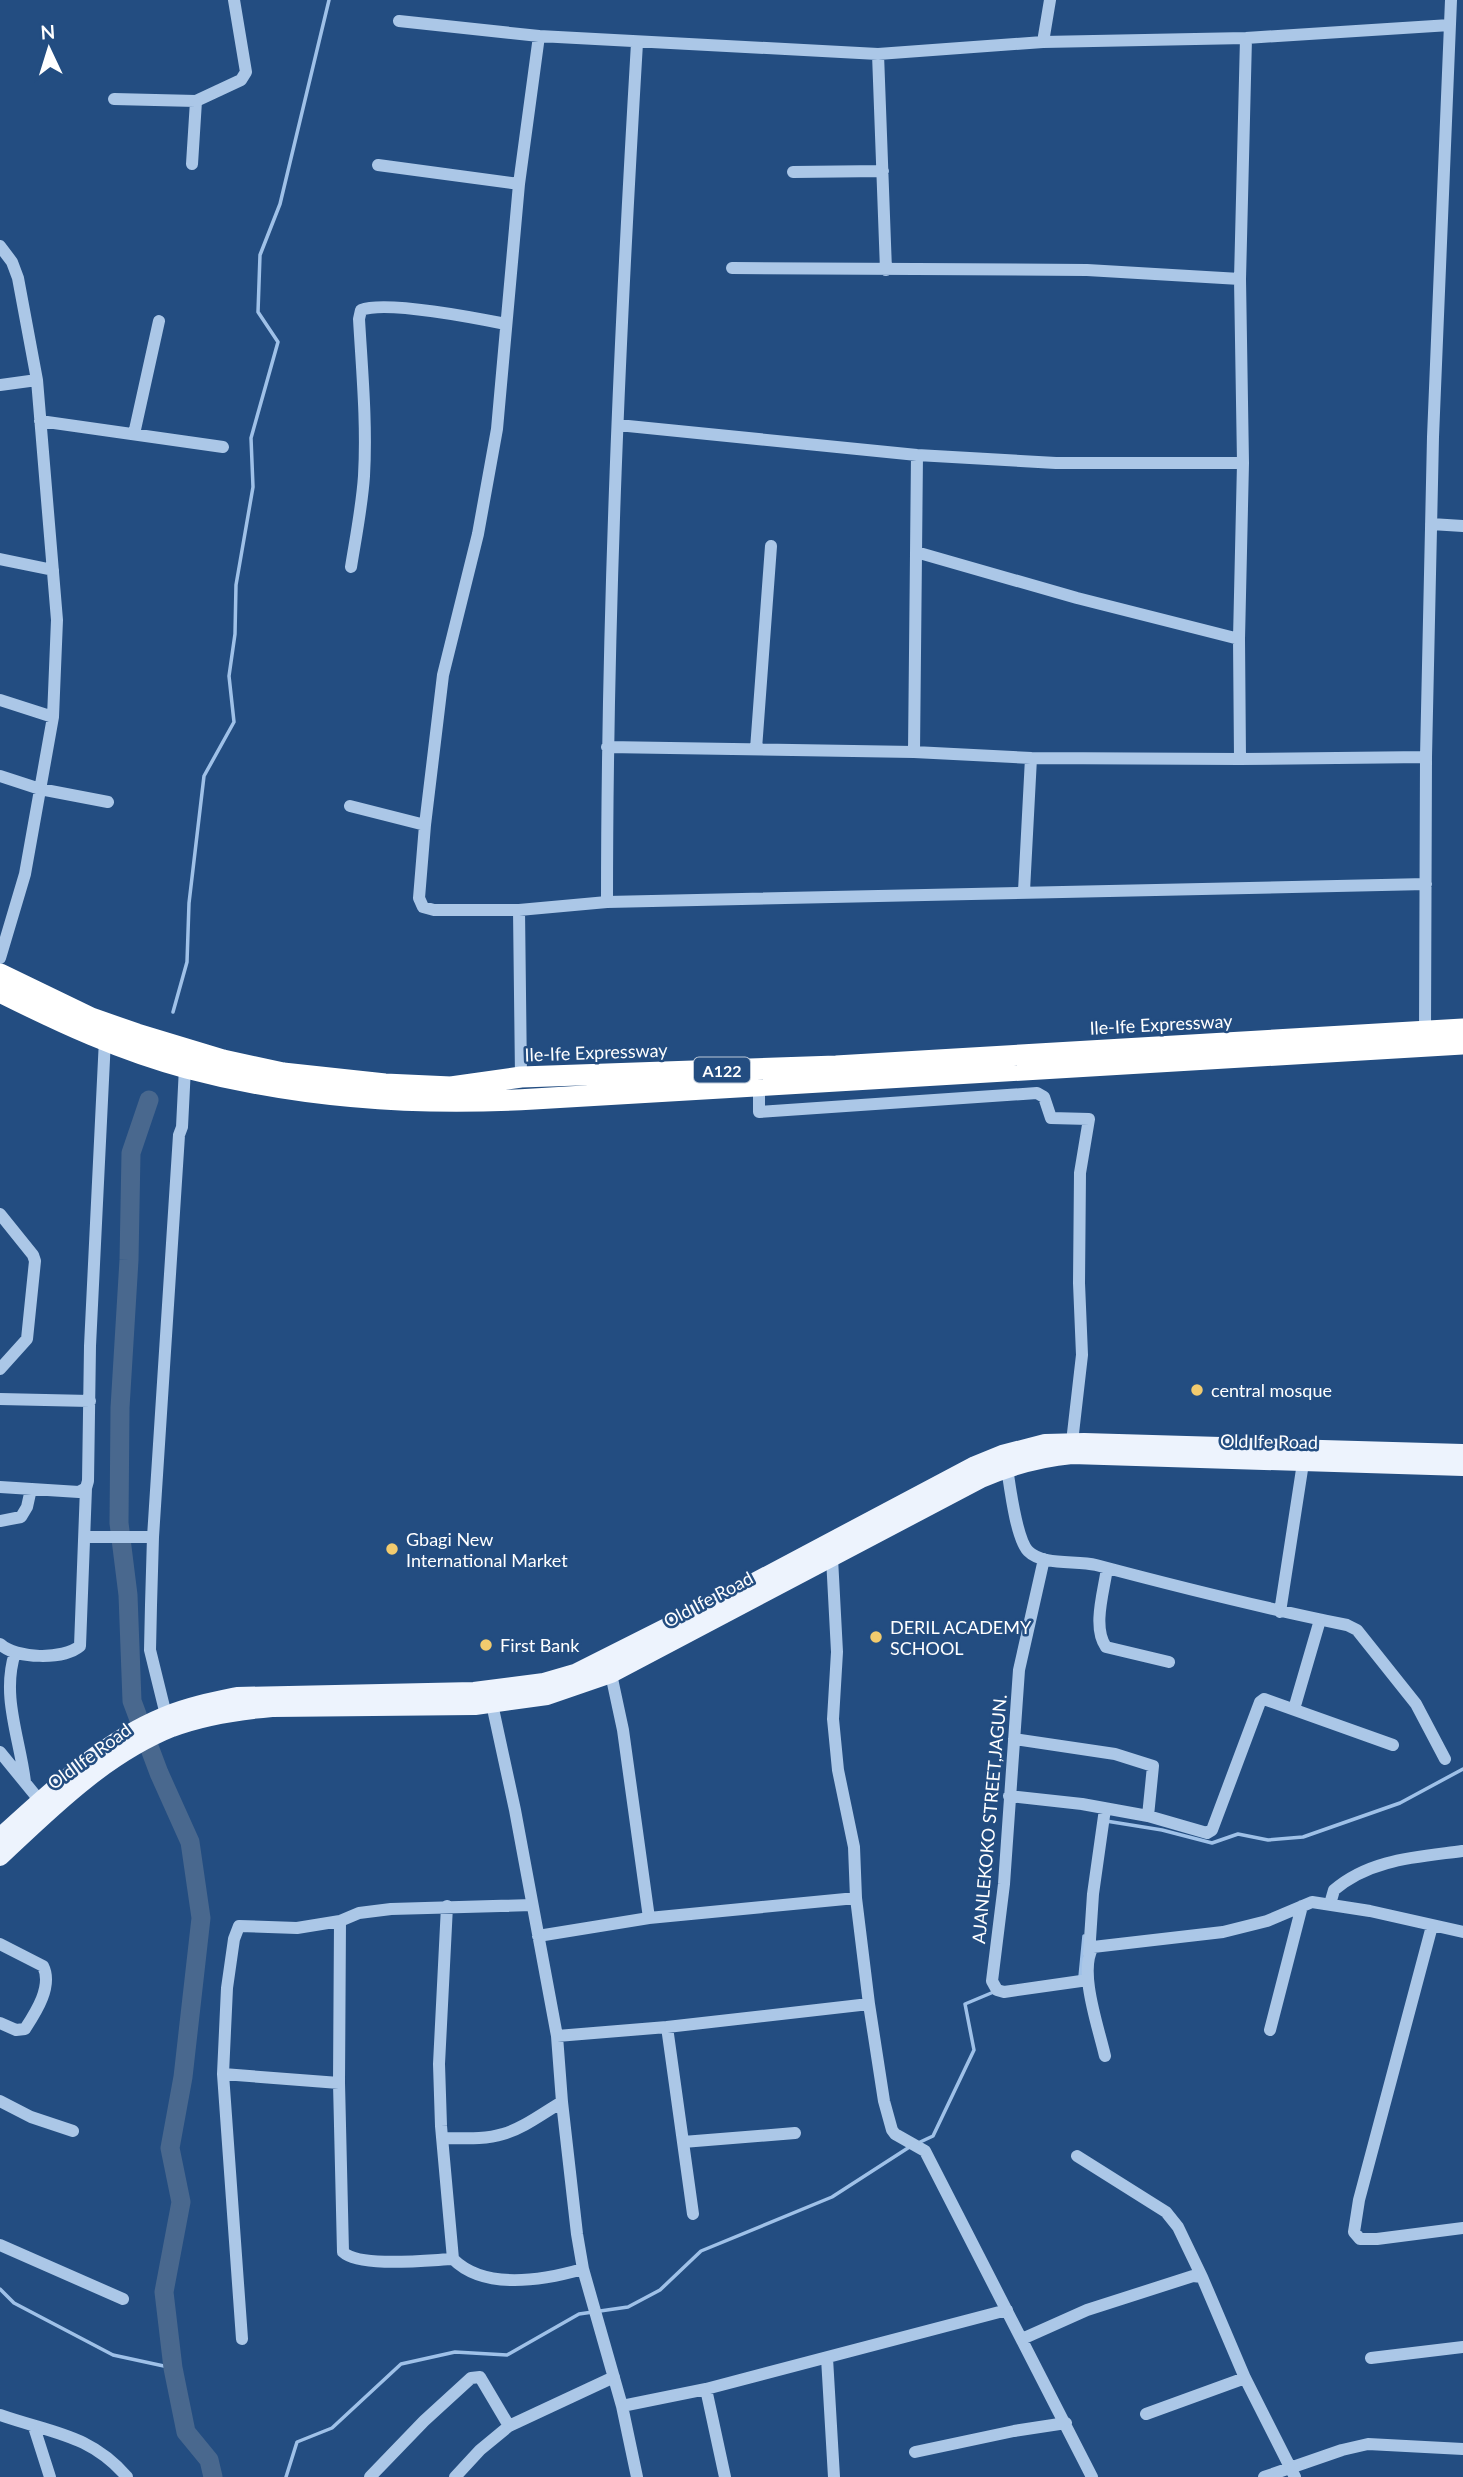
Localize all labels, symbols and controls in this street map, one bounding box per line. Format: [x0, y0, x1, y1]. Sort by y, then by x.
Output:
north arrow [14, 14, 84, 84]
text: N [40, 20, 56, 44]
street label: Ile-Ife Expressway [1089, 1009, 1234, 1039]
street label: Ile-Ife Expressway [524, 1038, 669, 1065]
road number: A122 [694, 1058, 750, 1082]
place label: central mosque [1211, 1379, 1332, 1401]
marker: central mosque [1189, 1382, 1205, 1398]
street label: Old Ife Road [1220, 1429, 1318, 1453]
place label: Gbagi New International Market [406, 1528, 568, 1571]
marker: Gbagi New International Market [384, 1541, 400, 1557]
street label: Old Ife Road [660, 1566, 756, 1632]
place label: DERIL ACADEMY SCHOOL [890, 1616, 1032, 1659]
marker: DERIL ACADEMY SCHOOL [868, 1629, 884, 1645]
place label: First Bank [500, 1634, 580, 1656]
marker: First Bank [478, 1637, 494, 1653]
street label: AJANLEKOKO STREET,JAGUN. [967, 1693, 1011, 1945]
street label: Old Ife Road [43, 1718, 135, 1794]

